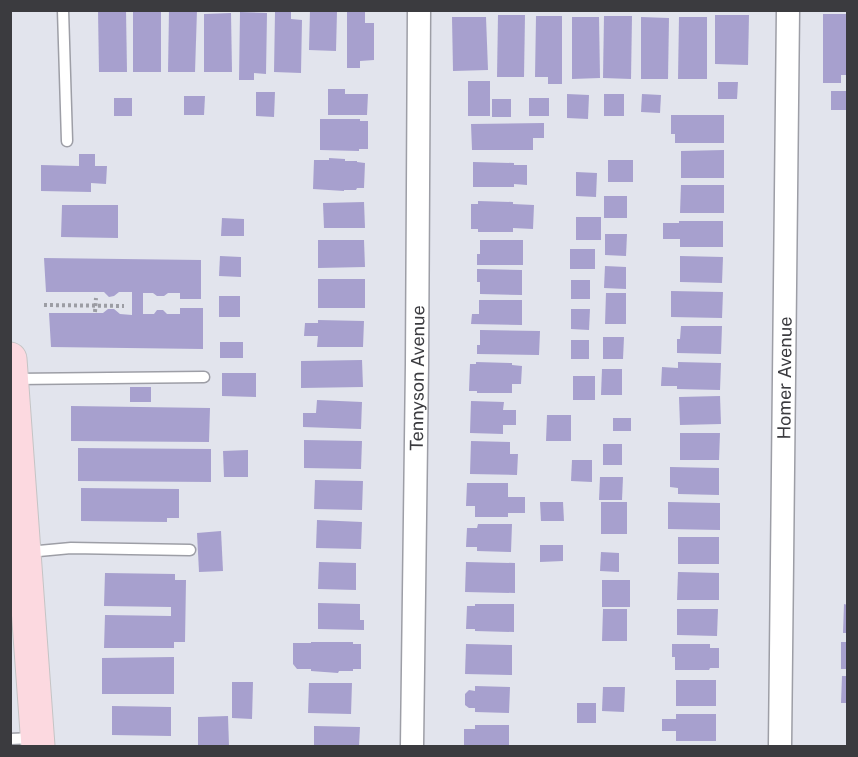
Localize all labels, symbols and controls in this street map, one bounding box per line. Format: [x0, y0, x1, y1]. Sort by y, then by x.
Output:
street label: Tennyson Avenue [405, 305, 428, 451]
street label: Homer Avenue [773, 316, 795, 440]

